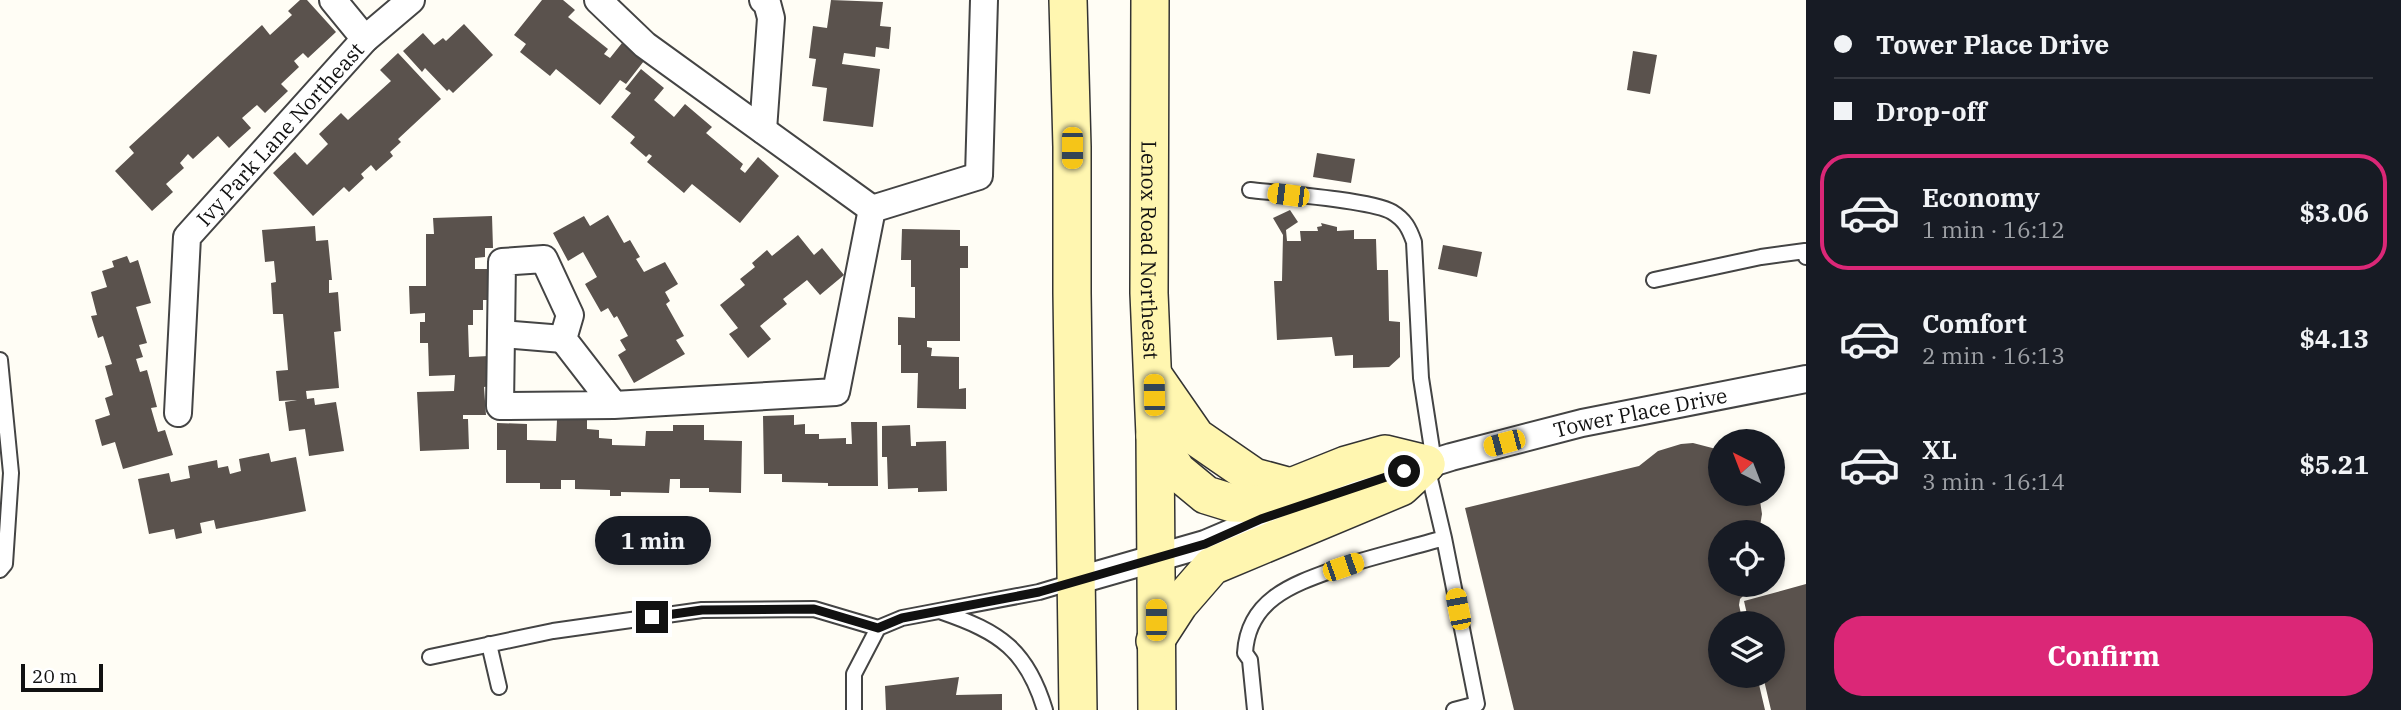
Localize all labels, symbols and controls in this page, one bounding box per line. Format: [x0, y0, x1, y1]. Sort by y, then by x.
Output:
text: Tower Place Drive [1876, 27, 2109, 61]
street label: Ivy Park Lane Northeast [190, 36, 370, 232]
text: Drop-off [1876, 94, 1987, 128]
car [1062, 127, 1083, 169]
street label: Lenox Road Northeast [1135, 140, 1166, 360]
text: Economy [1922, 180, 2040, 214]
icon: car [1838, 181, 1901, 244]
car [1266, 182, 1311, 208]
text: $3.06 [2299, 195, 2369, 229]
text: 1 min · 16:12 [1922, 214, 2065, 244]
text: Comfort [1922, 306, 2027, 340]
icon: car [1838, 307, 1901, 370]
text: $4.13 [2299, 321, 2369, 355]
text: 2 min · 16:13 [1922, 340, 2065, 370]
car [1144, 374, 1165, 416]
street label: Tower Place Drive [1550, 381, 1730, 444]
car [1481, 427, 1528, 459]
north arrow [1708, 429, 1785, 506]
map controls [1708, 429, 1785, 688]
text: XL [1922, 432, 1957, 466]
icon: car [1838, 433, 1901, 496]
text: $5.21 [2299, 447, 2369, 481]
route start [1388, 455, 1420, 487]
text: 3 min · 16:14 [1922, 466, 2065, 496]
callout: 1 min [594, 516, 710, 564]
button: locate [1708, 520, 1785, 597]
text: 1 min [621, 525, 685, 555]
car [1320, 550, 1367, 584]
car [1444, 586, 1473, 632]
car [1146, 599, 1167, 641]
route end [636, 601, 668, 633]
button: layers [1708, 611, 1785, 688]
button: Confirm [1834, 616, 2373, 696]
scale bar [21, 661, 103, 693]
text: 20 m [32, 664, 77, 688]

